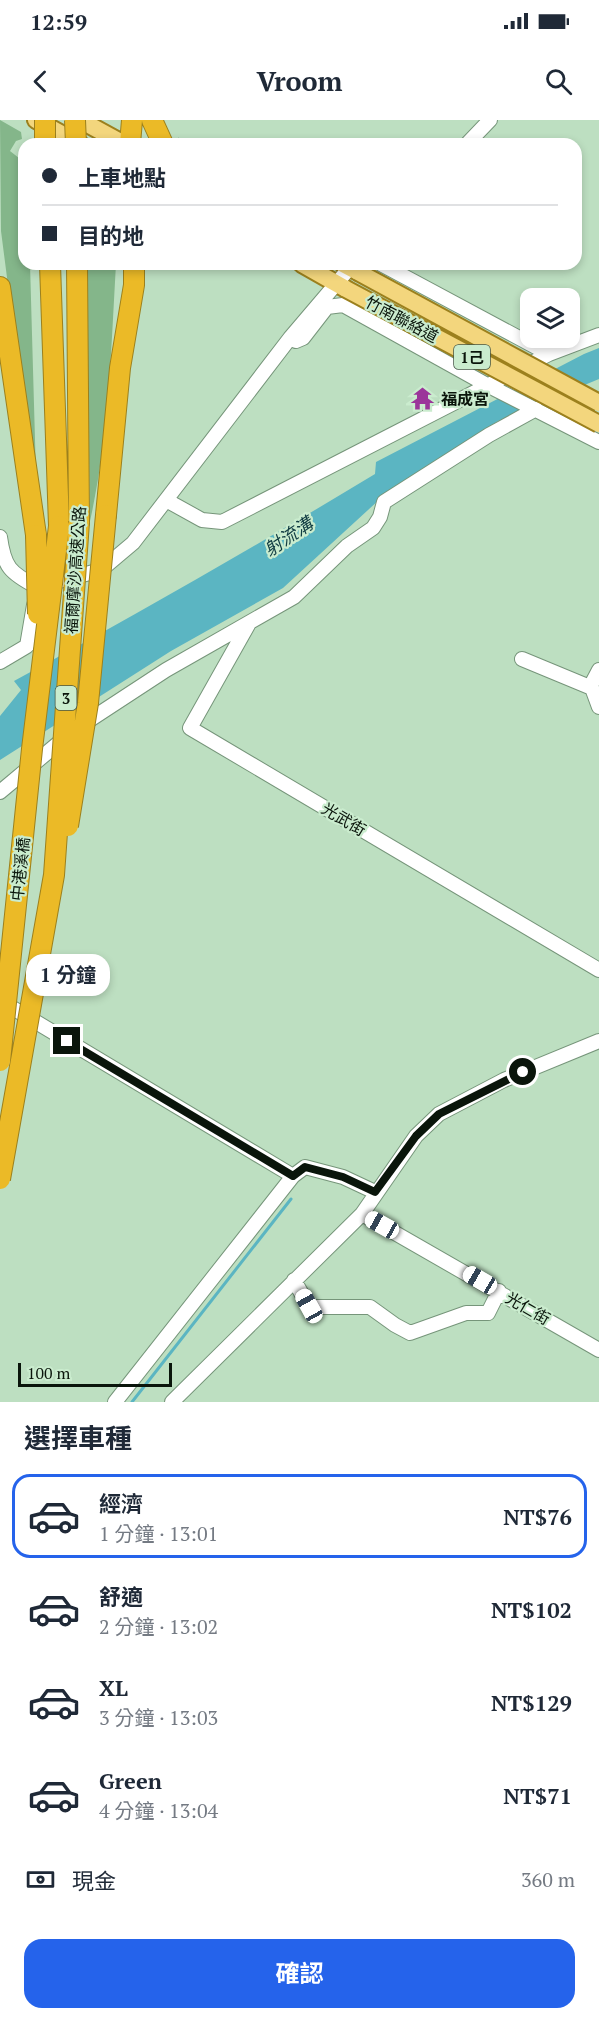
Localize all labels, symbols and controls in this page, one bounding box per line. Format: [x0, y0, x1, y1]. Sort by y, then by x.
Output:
text: 12:59 [30, 7, 87, 36]
text: Vroom [256, 63, 343, 99]
icon: back [24, 65, 57, 98]
icon: search [542, 65, 575, 98]
text: 上車地點 [78, 163, 166, 192]
text: 目的地 [78, 221, 144, 250]
map controls [520, 288, 580, 348]
button: layers [520, 288, 580, 348]
street label: 竹南聯絡道 [362, 291, 442, 347]
road number: 1己 [454, 345, 490, 369]
temple icon: 福成宮 [410, 386, 436, 412]
place label: 福成宮 [441, 388, 489, 410]
street label: 福爾摩沙高速公路 [60, 505, 90, 635]
water label: 射流溝 [259, 509, 320, 561]
road number: 3 [56, 686, 76, 710]
street label: 光武街 [318, 797, 370, 841]
street label: 中港溪橋 [6, 836, 34, 902]
callout: 1 分鐘 [25, 954, 109, 996]
text: 1 分鐘 [40, 961, 96, 988]
route end [53, 1027, 80, 1054]
route start [509, 1058, 536, 1085]
car [362, 1208, 402, 1242]
car [460, 1263, 500, 1297]
car [292, 1286, 326, 1326]
street label: 光仁街 [502, 1286, 554, 1330]
scale bar [18, 1360, 172, 1388]
text: 100 m [27, 1362, 70, 1384]
text: 選擇車種 [24, 1420, 132, 1456]
icon: car [27, 1489, 81, 1543]
text: 經濟 [99, 1489, 143, 1518]
text: NT$76 [503, 1502, 572, 1531]
text: 1 分鐘 · 13:01 [99, 1520, 218, 1547]
icon: car [27, 1582, 81, 1636]
text: 舒適 [99, 1582, 143, 1611]
text: NT$102 [491, 1595, 572, 1624]
text: 2 分鐘 · 13:02 [99, 1613, 218, 1640]
text: XL [99, 1673, 128, 1702]
icon: car [27, 1675, 81, 1729]
text: NT$129 [491, 1688, 572, 1717]
text: 3 分鐘 · 13:03 [99, 1704, 218, 1731]
text: Green [99, 1766, 162, 1795]
icon: car [27, 1768, 81, 1822]
text: NT$71 [503, 1781, 572, 1810]
text: 4 分鐘 · 13:04 [99, 1797, 218, 1824]
icon: cash [24, 1863, 57, 1896]
text: 現金 [72, 1866, 116, 1895]
text: 360 m [521, 1866, 575, 1893]
button: 確認 [24, 1939, 575, 2008]

